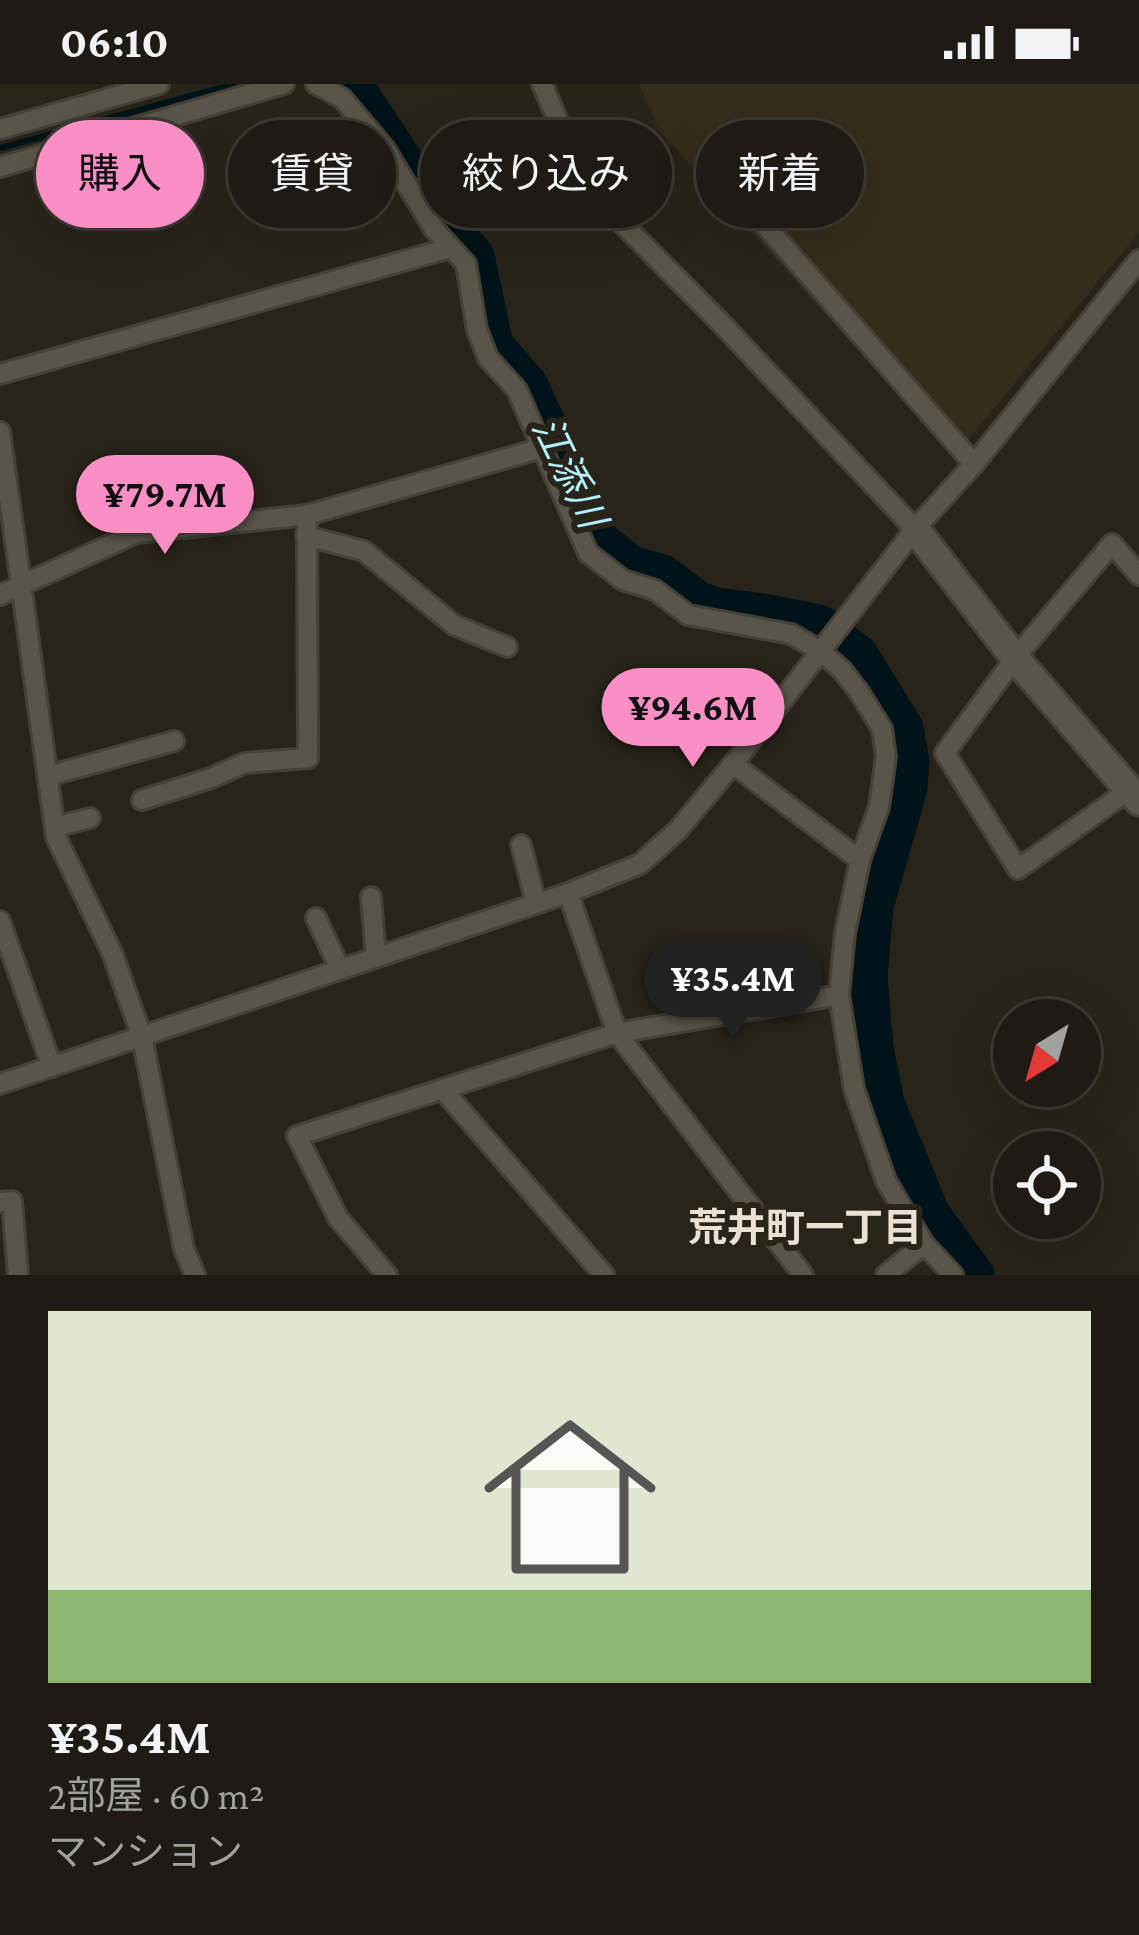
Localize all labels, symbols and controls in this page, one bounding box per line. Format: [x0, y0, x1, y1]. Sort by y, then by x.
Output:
text: 06:10 [60, 17, 169, 67]
chip: 購入 [36, 120, 204, 228]
chip: 賃貸 [228, 120, 396, 228]
chip: 絞り込み [420, 120, 672, 228]
chip: 新着 [696, 120, 864, 228]
water label: 江添川 [525, 410, 616, 538]
pin: ¥79.7M [67, 455, 263, 557]
text: ¥79.7M [103, 472, 227, 515]
pin: ¥94.6M [595, 668, 791, 770]
text: ¥94.6M [629, 685, 757, 728]
pin: ¥35.4M [635, 939, 831, 1041]
text: ¥35.4M [671, 956, 795, 999]
north arrow [993, 999, 1101, 1107]
map controls [993, 999, 1101, 1239]
button: locate [993, 1131, 1101, 1239]
district label: 荒井町一丁目 [688, 1206, 922, 1249]
icon: home [462, 1389, 678, 1605]
text: ¥35.4M [48, 1707, 211, 1764]
text: 2部屋 · 60 m² [48, 1774, 264, 1817]
text: マンション [48, 1830, 243, 1873]

